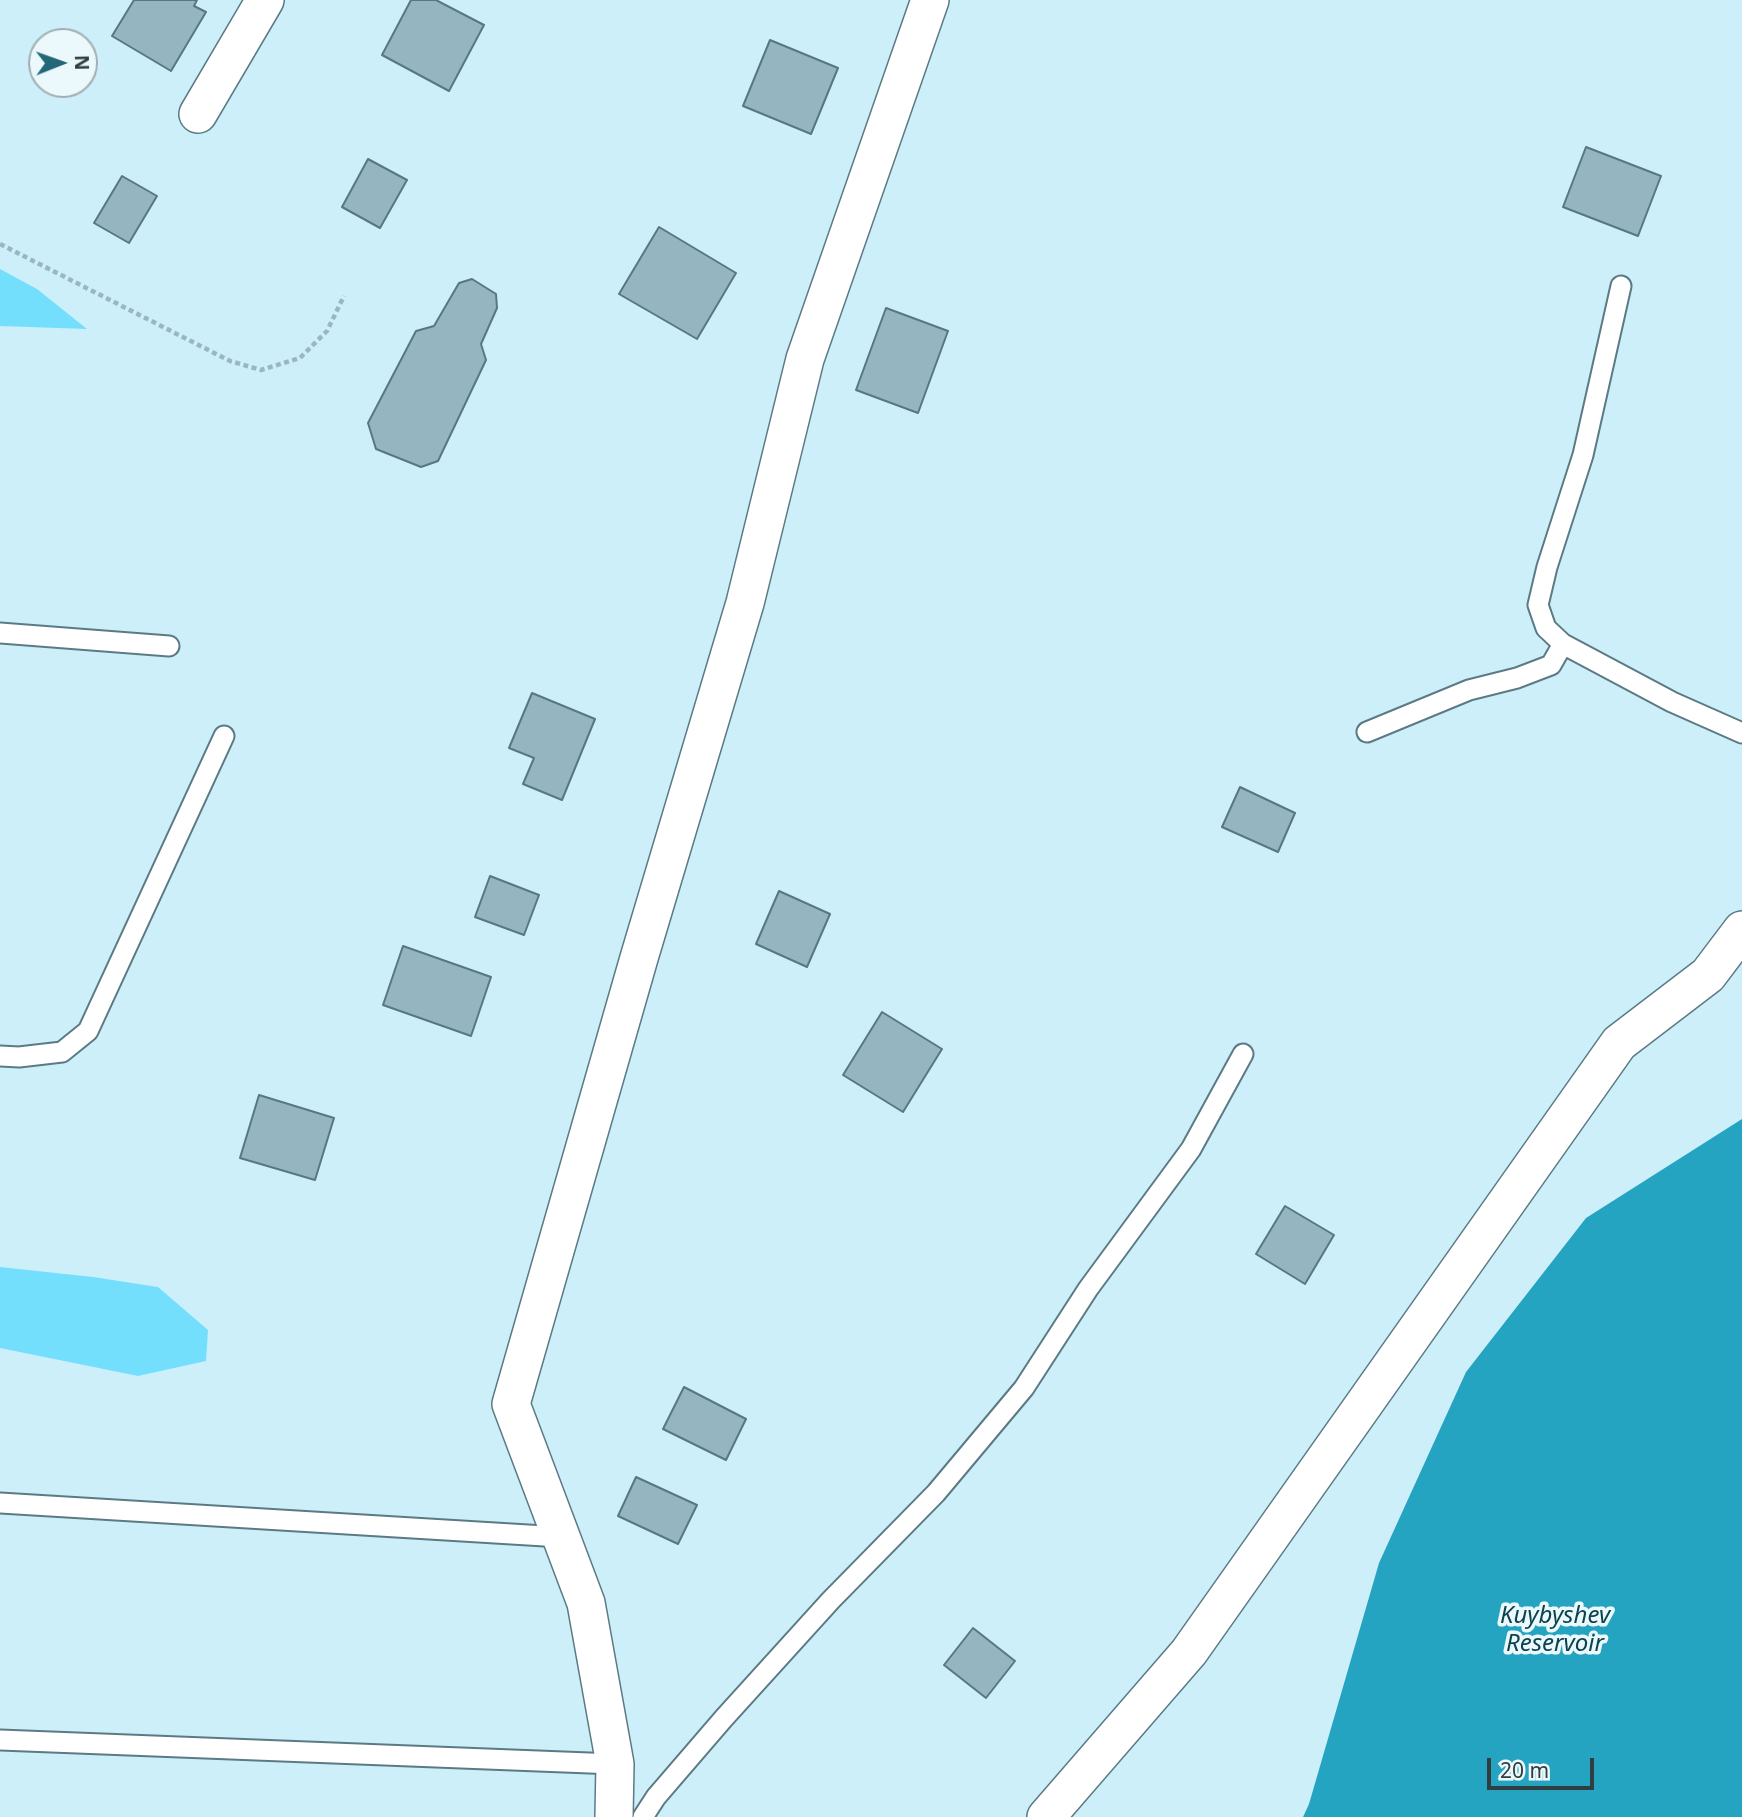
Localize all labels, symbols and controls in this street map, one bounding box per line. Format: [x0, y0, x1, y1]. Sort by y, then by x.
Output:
north arrow [28, 28, 98, 98]
text: N [69, 55, 95, 71]
water label: Kuybyshev Reservoir [1500, 1602, 1610, 1658]
scale bar [1490, 1744, 1597, 1788]
text: 20 m [1500, 1756, 1549, 1784]

